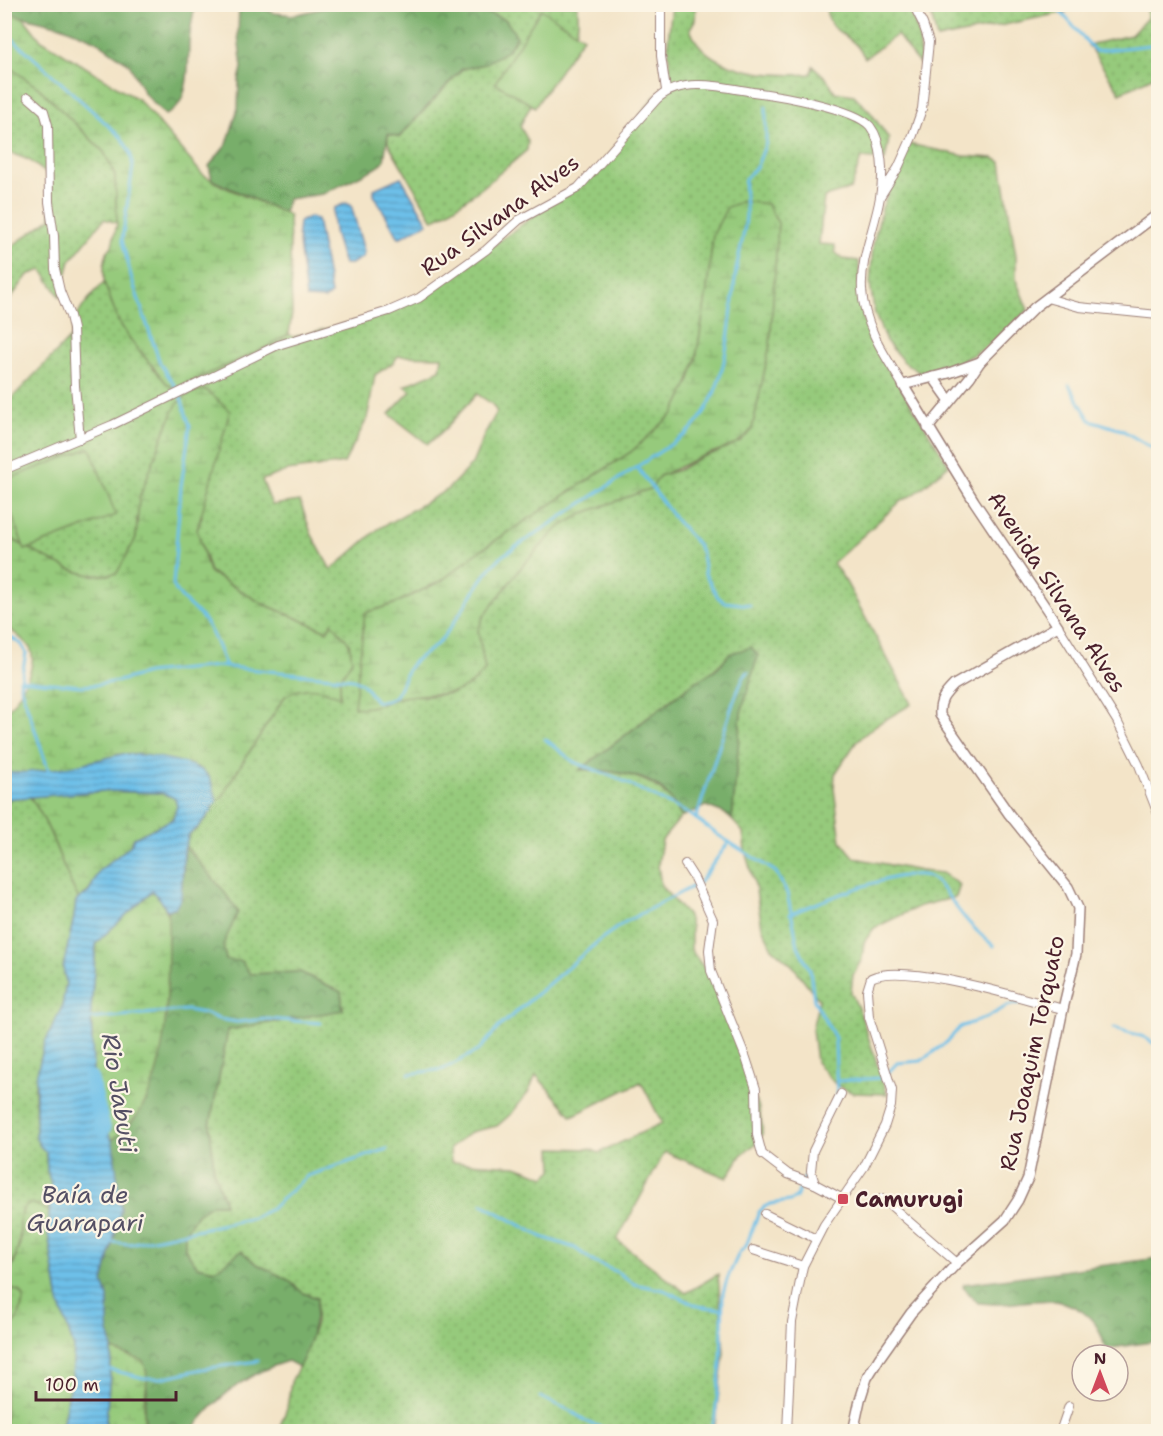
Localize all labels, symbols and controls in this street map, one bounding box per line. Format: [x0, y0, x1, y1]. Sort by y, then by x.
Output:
street label: Rua Silvana Alves [415, 148, 585, 282]
street label: Avenida Silvana Alves [981, 486, 1133, 698]
street label: Rua Joaquim Torquato [993, 933, 1071, 1173]
water label: Rio Jabuti [94, 1031, 144, 1156]
water label: Baía de Guarapari [26, 1179, 145, 1239]
place label: Camurugi [855, 1185, 963, 1214]
marker: Camurugi [836, 1192, 850, 1206]
north arrow [1070, 1343, 1130, 1403]
text: N [1094, 1348, 1106, 1369]
scale bar [36, 1364, 176, 1402]
text: 100 m [45, 1373, 99, 1397]

